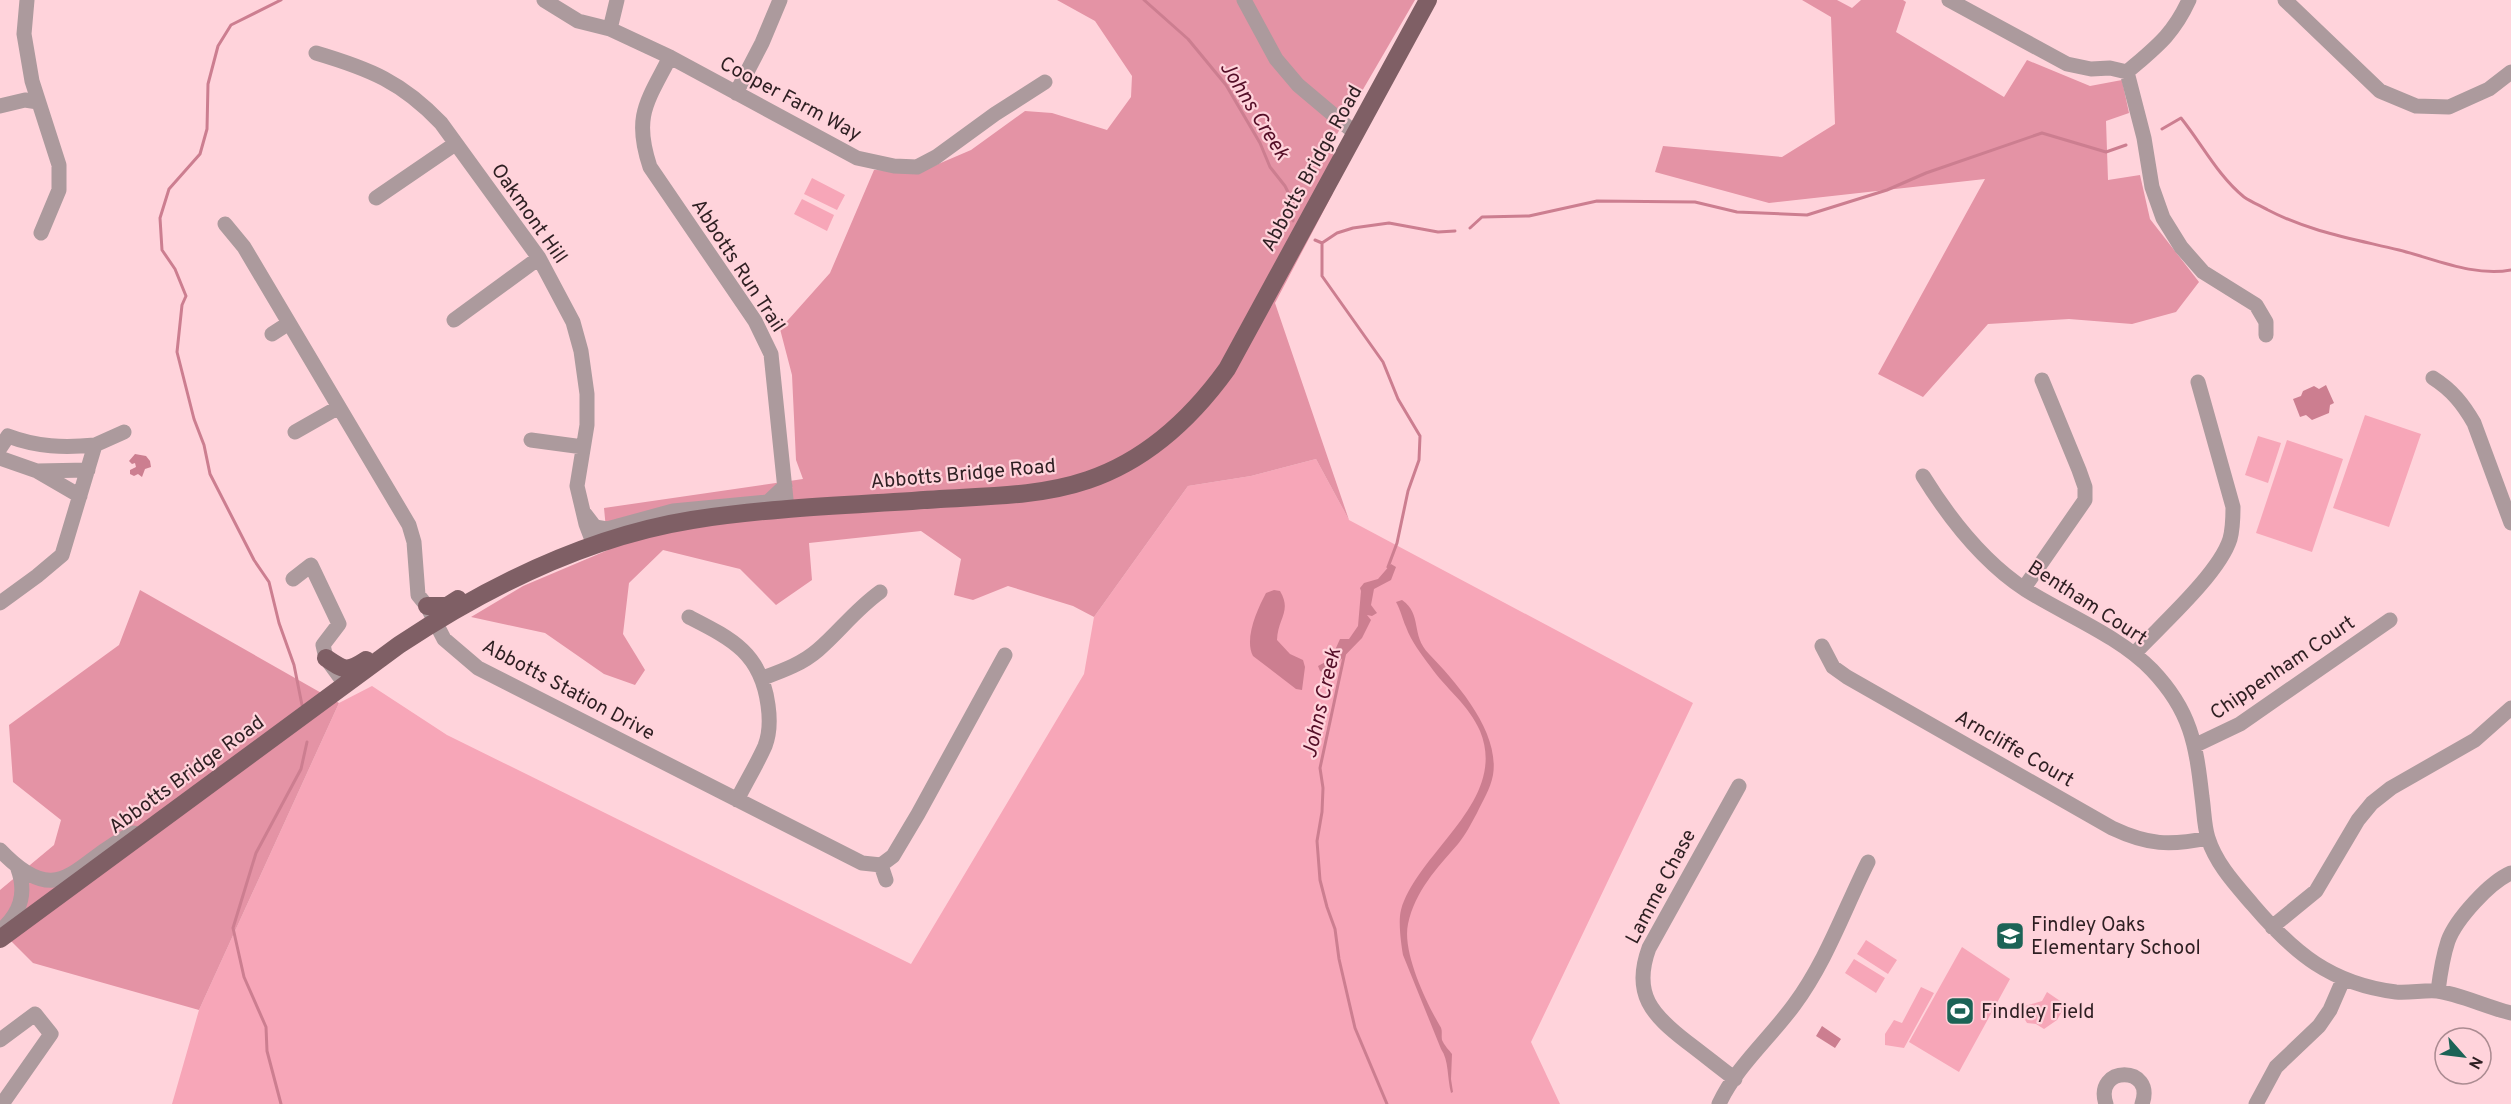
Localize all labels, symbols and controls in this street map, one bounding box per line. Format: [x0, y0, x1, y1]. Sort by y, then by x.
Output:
street label: Cooper Farm Way [714, 51, 866, 148]
water label: Johns Creek [1213, 56, 1295, 166]
street label: Abbotts Bridge Road [1256, 81, 1369, 257]
street label: Oakmont Hill [484, 159, 572, 269]
street label: Abbotts Run Trail [685, 195, 790, 338]
street label: Abbotts Bridge Road [869, 454, 1057, 496]
street label: Bentham Court [2022, 555, 2152, 652]
street label: Chippenham Court [2206, 611, 2361, 727]
street label: Abbotts Station Drive [477, 634, 659, 747]
water label: Johns Creek [1297, 645, 1348, 761]
street label: Arncliffe Court [1950, 705, 2078, 794]
street label: Abbotts Bridge Road [104, 710, 270, 841]
street label: Lamme Chase [1621, 825, 1703, 949]
place label: Findley Oaks Elementary School [2031, 913, 2201, 962]
school or university icon: Findley Oaks Elementary School [1994, 920, 2026, 952]
sports icon: Findley Field [1944, 995, 1976, 1027]
place label: Findley Field [1981, 1000, 2095, 1026]
north arrow [2433, 1026, 2493, 1086]
text: N [2463, 1052, 2486, 1072]

